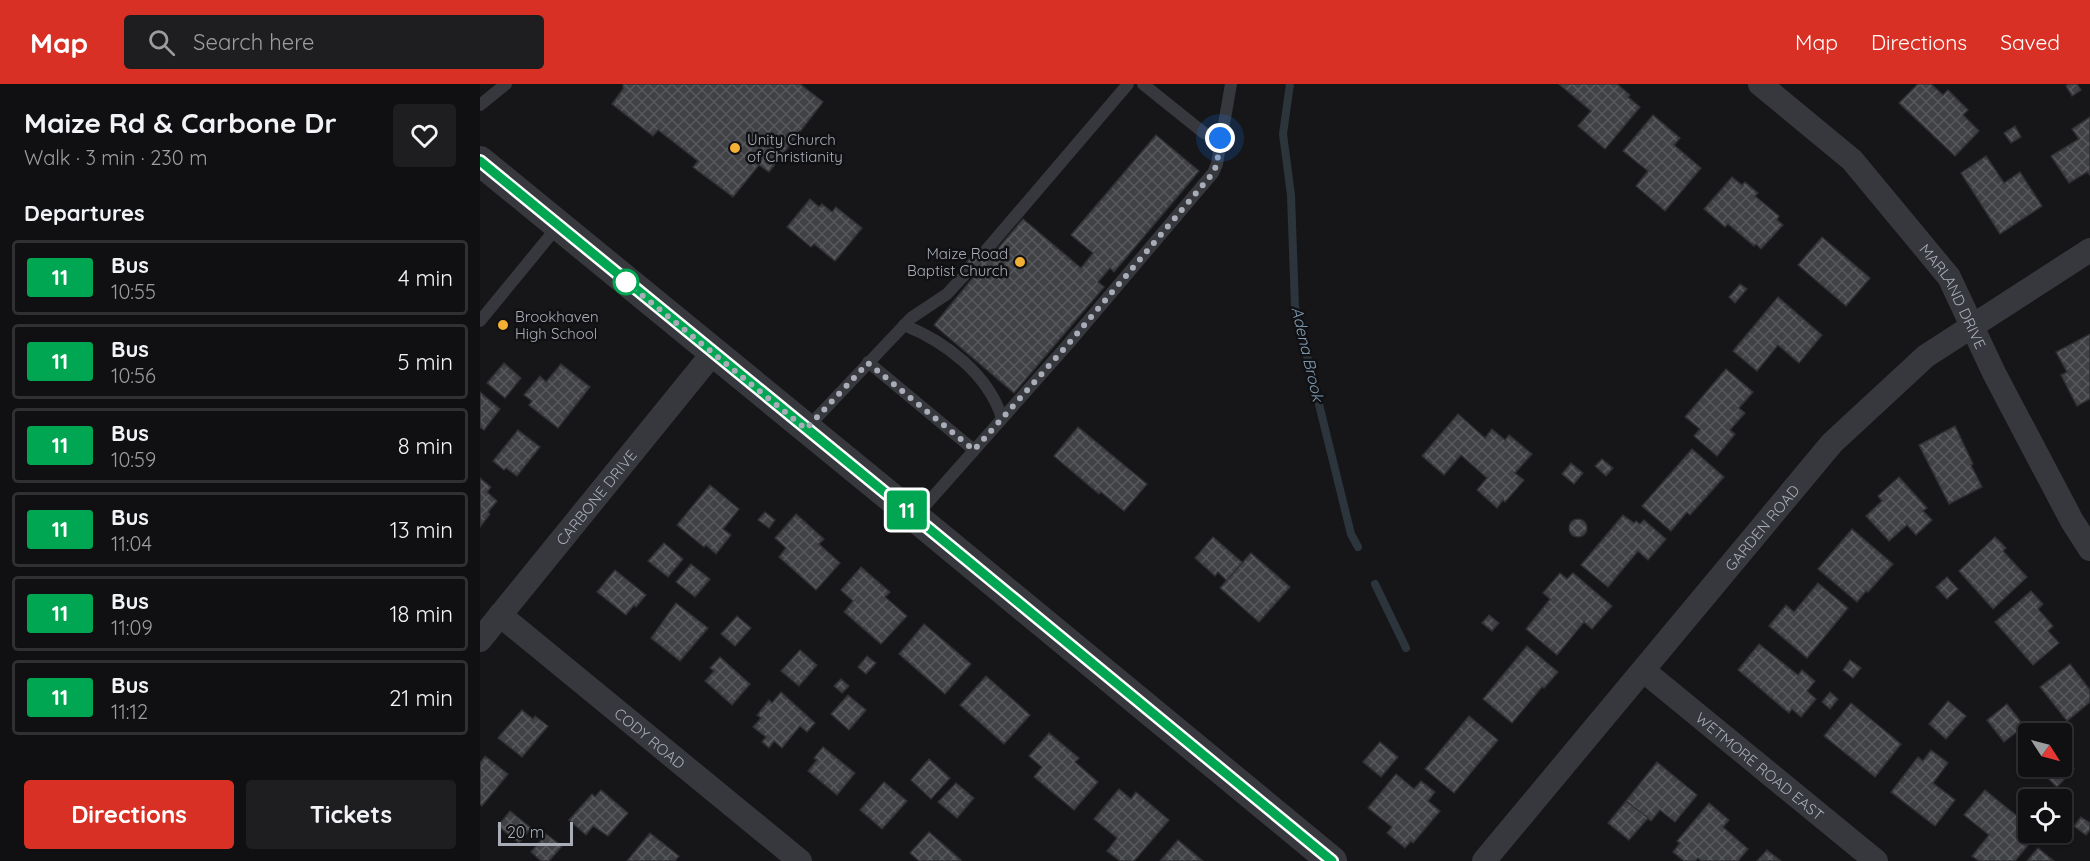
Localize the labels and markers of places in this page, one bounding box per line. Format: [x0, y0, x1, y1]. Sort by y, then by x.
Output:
place label: Unity Church of Christianity [747, 130, 843, 166]
marker: Unity Church of Christianity [728, 141, 742, 155]
place label: Maize Road Baptist Church [907, 244, 1008, 280]
marker: Maize Road Baptist Church [1013, 255, 1027, 269]
unlabelled marker [613, 269, 639, 295]
place label: Brookhaven High School [515, 307, 599, 343]
marker: Brookhaven High School [496, 318, 510, 332]

